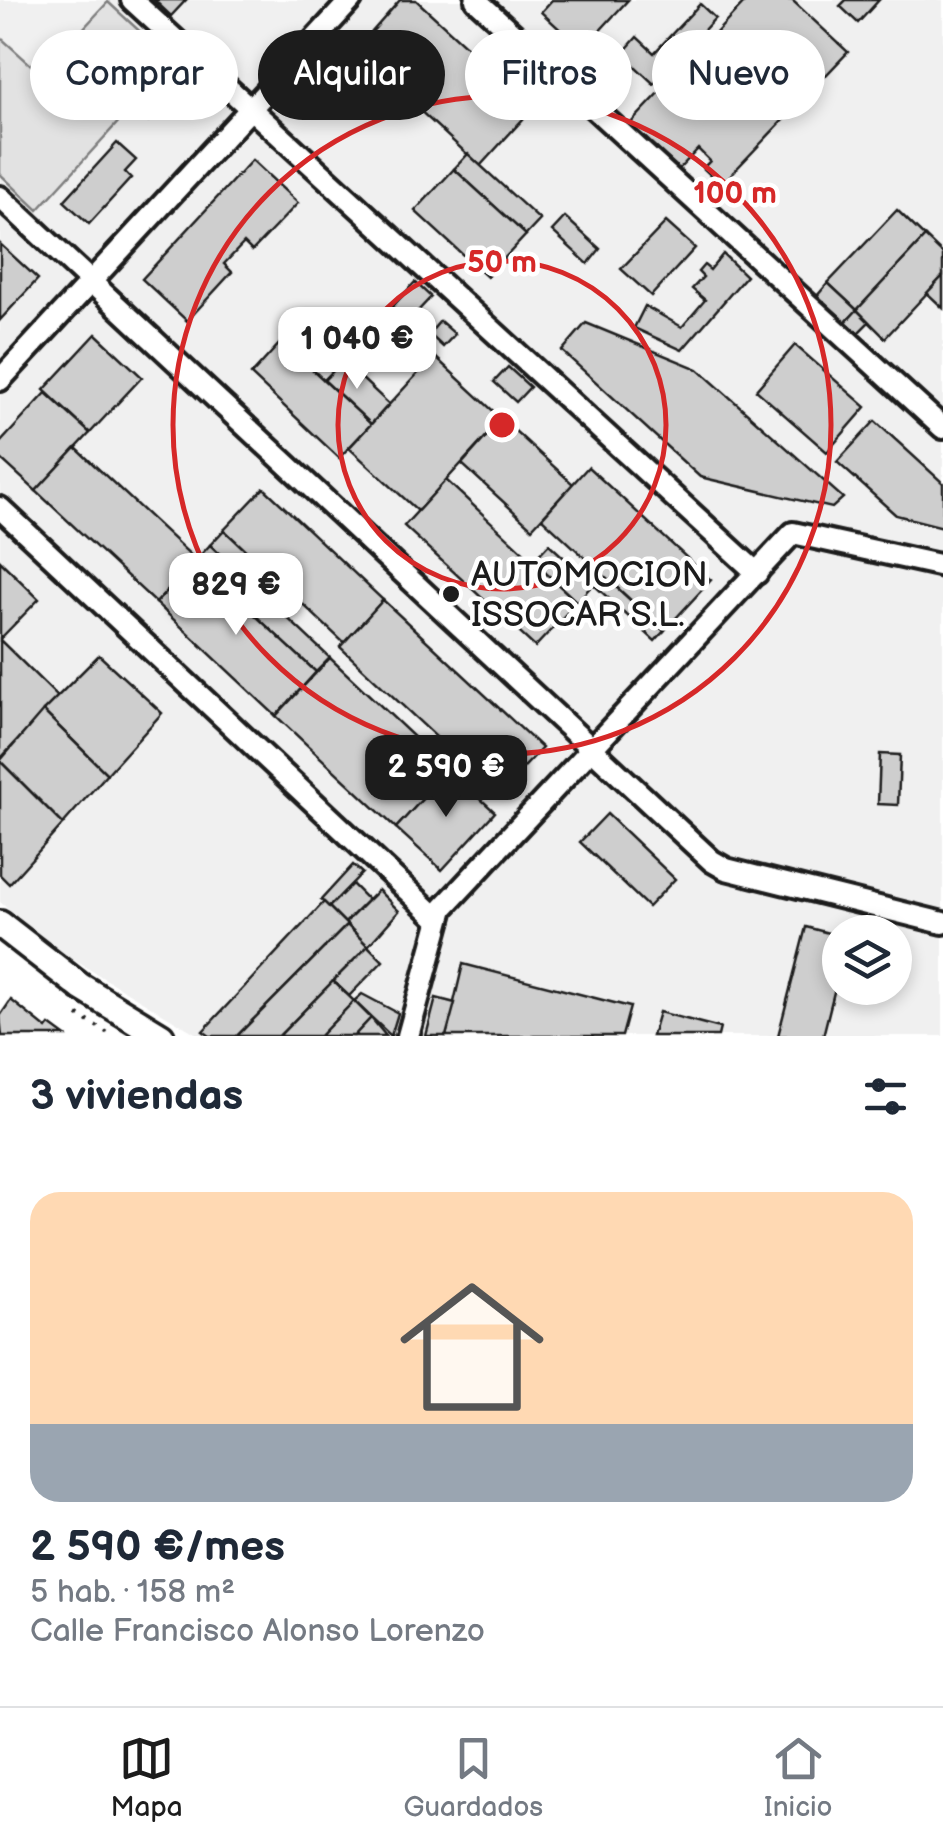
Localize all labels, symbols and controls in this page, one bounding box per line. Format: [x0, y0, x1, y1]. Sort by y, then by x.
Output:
chip: Comprar [30, 30, 238, 120]
chip: Alquilar [258, 30, 445, 120]
chip: Filtros [465, 30, 632, 120]
chip: Nuevo [652, 30, 825, 120]
text: 100 m [693, 176, 777, 212]
text: 50 m [467, 245, 537, 281]
pin: 1 040 € [265, 307, 449, 392]
text: 1 040 € [300, 320, 414, 359]
centre of rings [484, 407, 520, 443]
pin: 829 € [166, 553, 306, 638]
place label: AUTOMOCION ISSOCAR S.L. [471, 554, 708, 637]
text: 829 € [191, 566, 281, 605]
marker: AUTOMOCION ISSOCAR S.L. [440, 583, 462, 605]
pin: 2 590 € [354, 735, 538, 820]
text: 2 590 € [387, 748, 505, 787]
map controls [822, 915, 912, 1005]
button: layers [822, 915, 912, 1005]
icon: filters [858, 1069, 913, 1124]
text: 3 viviendas [30, 1071, 243, 1122]
icon: home [382, 1257, 562, 1437]
text: 2 590 €/mes [30, 1522, 285, 1573]
text: 5 hab. · 158 m² [30, 1573, 235, 1612]
text: Calle Francisco Alonso Lorenzo [30, 1612, 485, 1651]
tab: Mapa [110, 1731, 183, 1824]
tab: Guardados [403, 1731, 543, 1824]
tab: Inicio [764, 1731, 833, 1824]

